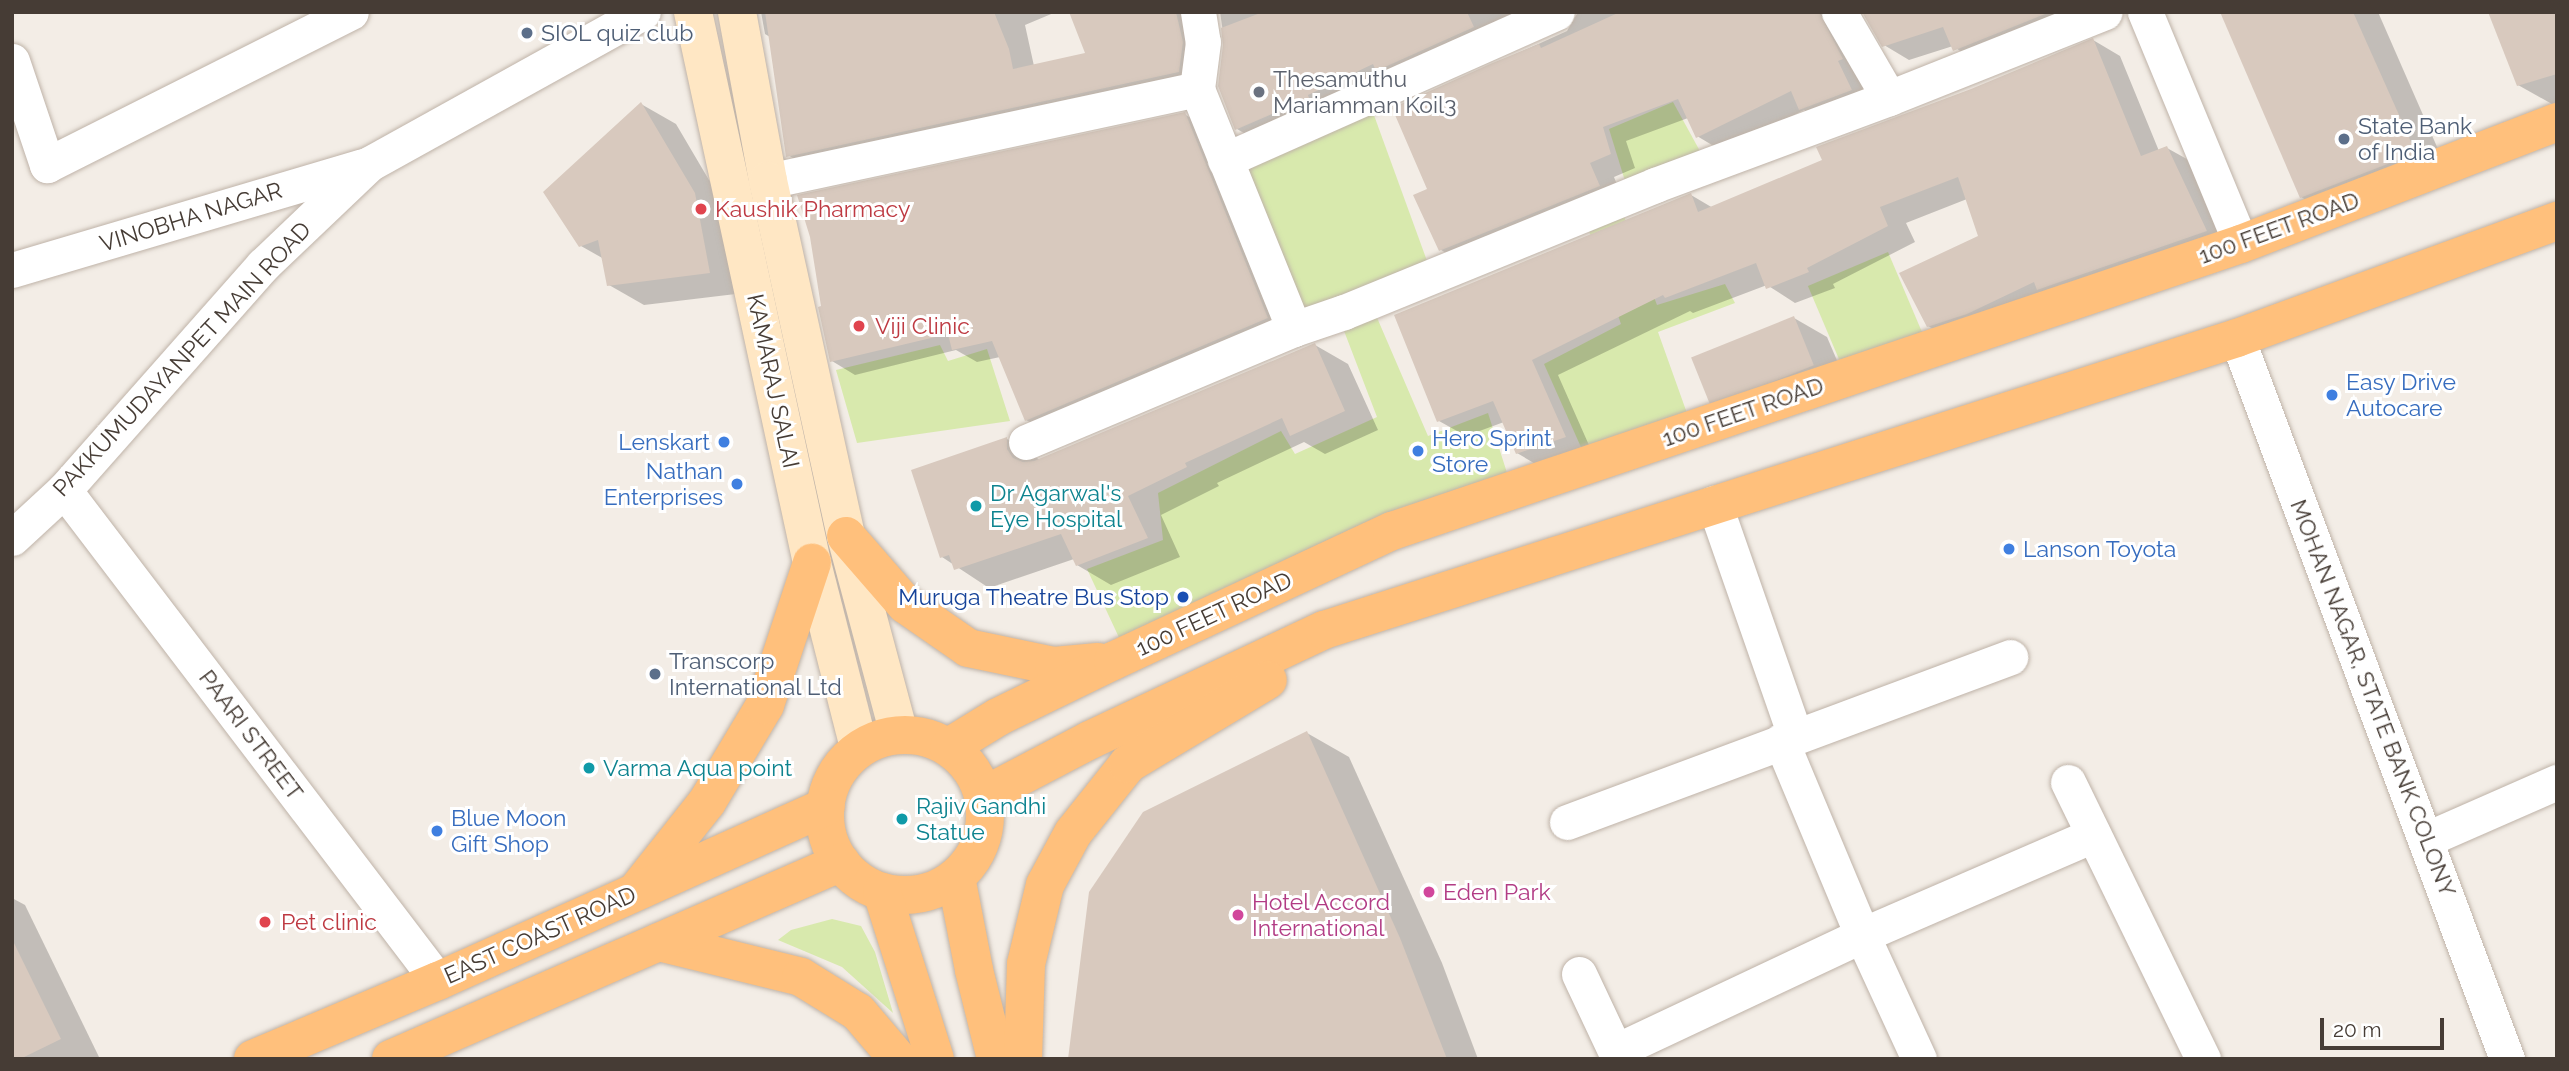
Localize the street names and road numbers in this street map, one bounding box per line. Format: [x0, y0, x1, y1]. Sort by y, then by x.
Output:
street label: VINOBHA NAGAR [96, 176, 286, 258]
street label: 100 FEET ROAD [2195, 186, 2363, 270]
street label: PAKKUMUDAYANPET MAIN ROAD [47, 216, 317, 502]
street label: KAMARAJ SALAI [741, 291, 805, 471]
street label: 100 FEET ROAD [1659, 371, 1827, 453]
street label: MOHAN NAGAR, STATE BANK COLONY [2284, 496, 2462, 900]
street label: 100 FEET ROAD [1132, 566, 1296, 662]
street label: PAARI STREET [193, 664, 309, 806]
street label: EAST COAST ROAD [439, 880, 641, 990]

